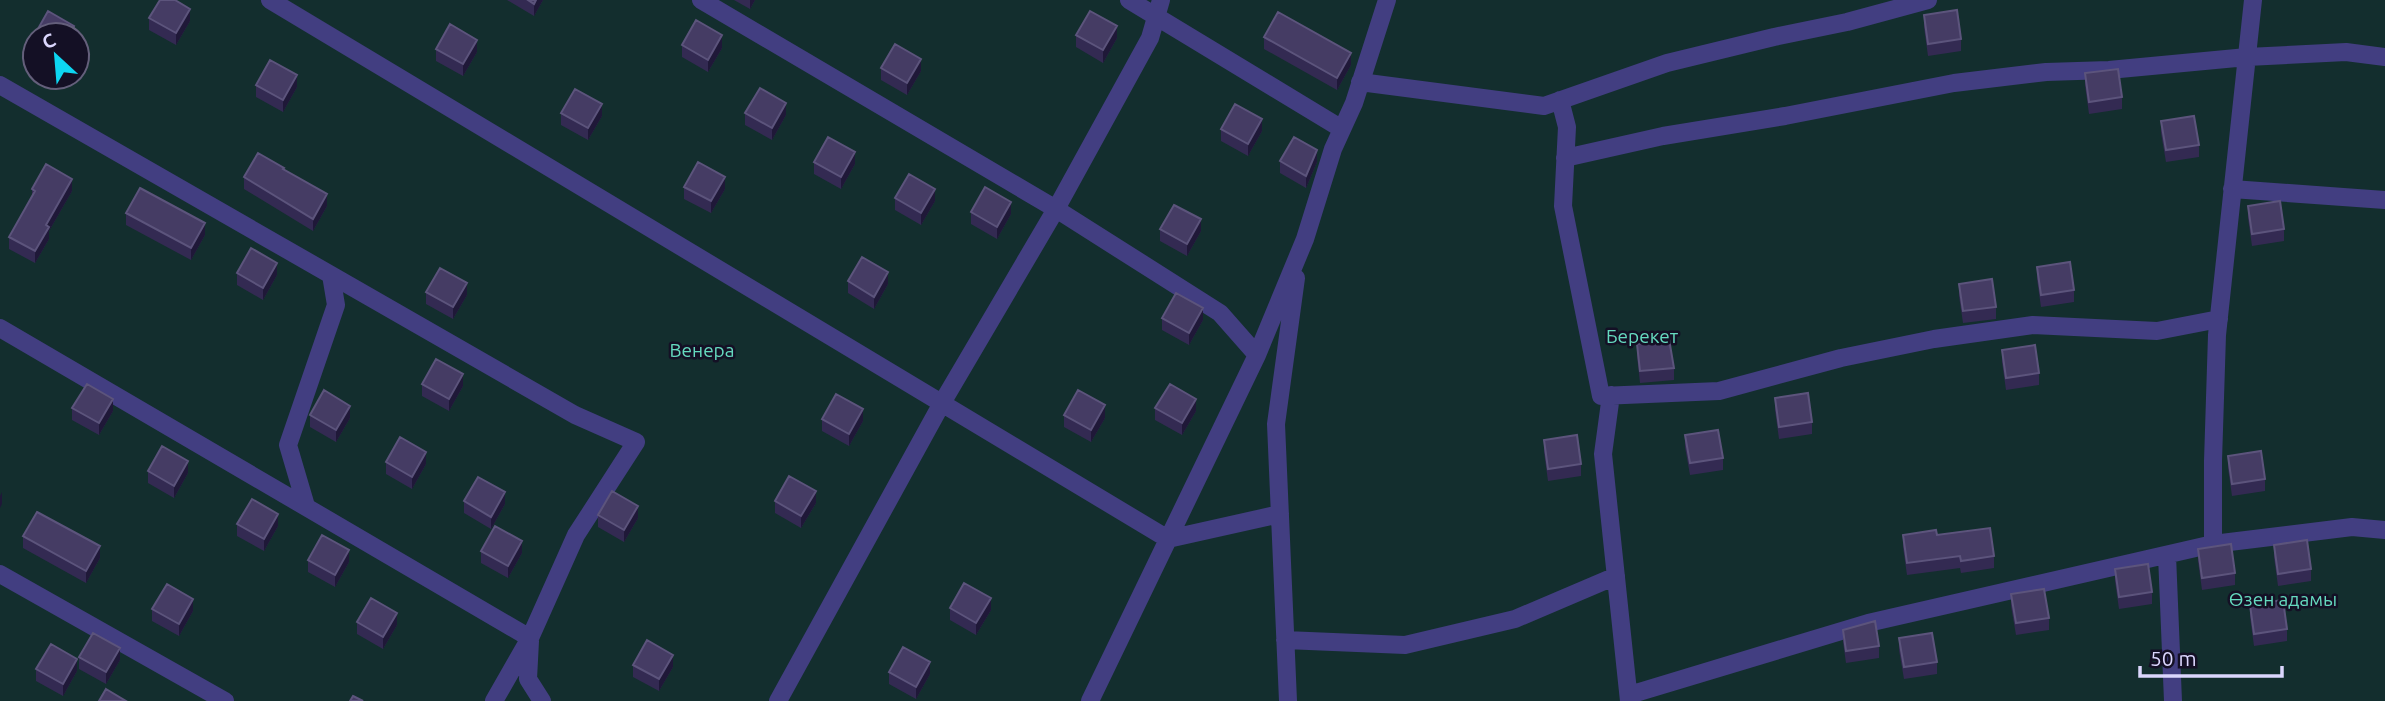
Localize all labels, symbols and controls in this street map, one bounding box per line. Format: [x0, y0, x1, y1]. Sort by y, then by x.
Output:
north arrow [21, 21, 91, 91]
text: С [38, 28, 59, 53]
park label: Берекет [1606, 325, 1679, 347]
park label: Венера [669, 339, 735, 361]
park label: Өзен адамы [2229, 588, 2337, 610]
scale bar [2140, 634, 2282, 678]
text: 50 m [2150, 646, 2197, 670]

